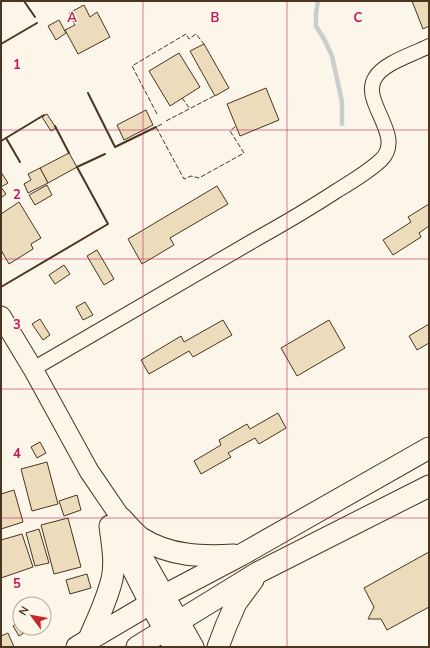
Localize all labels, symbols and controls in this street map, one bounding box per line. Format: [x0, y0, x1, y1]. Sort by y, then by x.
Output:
text: A [67, 9, 77, 27]
text: B [211, 9, 220, 27]
text: C [354, 9, 363, 27]
text: 1 [13, 56, 21, 74]
text: 2 [13, 186, 21, 204]
text: 3 [13, 316, 21, 334]
text: 4 [13, 445, 21, 463]
text: 5 [13, 575, 21, 593]
north arrow [12, 596, 52, 636]
text: N [15, 603, 32, 618]

